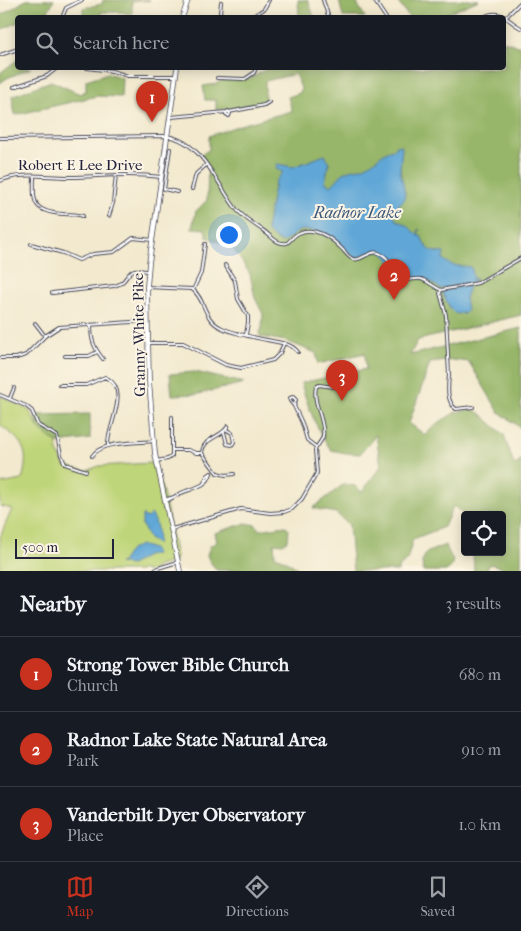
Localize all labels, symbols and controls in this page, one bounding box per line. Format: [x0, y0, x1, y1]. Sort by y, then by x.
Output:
search box [15, 15, 506, 70]
icon: search [33, 29, 61, 57]
text: Search here [73, 32, 169, 54]
pin: 1 [136, 81, 168, 122]
street label: Robert E Lee Drive [18, 156, 143, 174]
water label: Radnor Lake [312, 203, 401, 222]
your location [216, 222, 242, 248]
pin: 2 [378, 259, 410, 300]
street label: Granny White Pike [129, 272, 149, 397]
pin: 3 [326, 360, 358, 401]
map controls [461, 511, 506, 556]
button: locate [461, 511, 506, 556]
scale bar [15, 536, 114, 559]
text: 500 m [22, 539, 58, 556]
text: Nearby [20, 592, 86, 616]
text: 3 results [445, 594, 501, 613]
text: Strong Tower Bible Church [67, 654, 289, 676]
text: 1 [33, 665, 39, 684]
text: 680 m [459, 665, 501, 684]
text: Church [67, 676, 118, 695]
text: Radnor Lake State Natural Area [67, 729, 327, 751]
text: 2 [32, 740, 40, 759]
text: 910 m [461, 740, 501, 759]
text: Park [67, 751, 99, 770]
text: Vanderbilt Dyer Observatory [67, 804, 305, 826]
text: 3 [33, 815, 39, 834]
text: 1.0 km [458, 815, 501, 834]
text: Place [67, 826, 103, 845]
tab: Map [66, 873, 94, 920]
tab: Directions [226, 873, 289, 920]
tab: Saved [420, 873, 455, 920]

